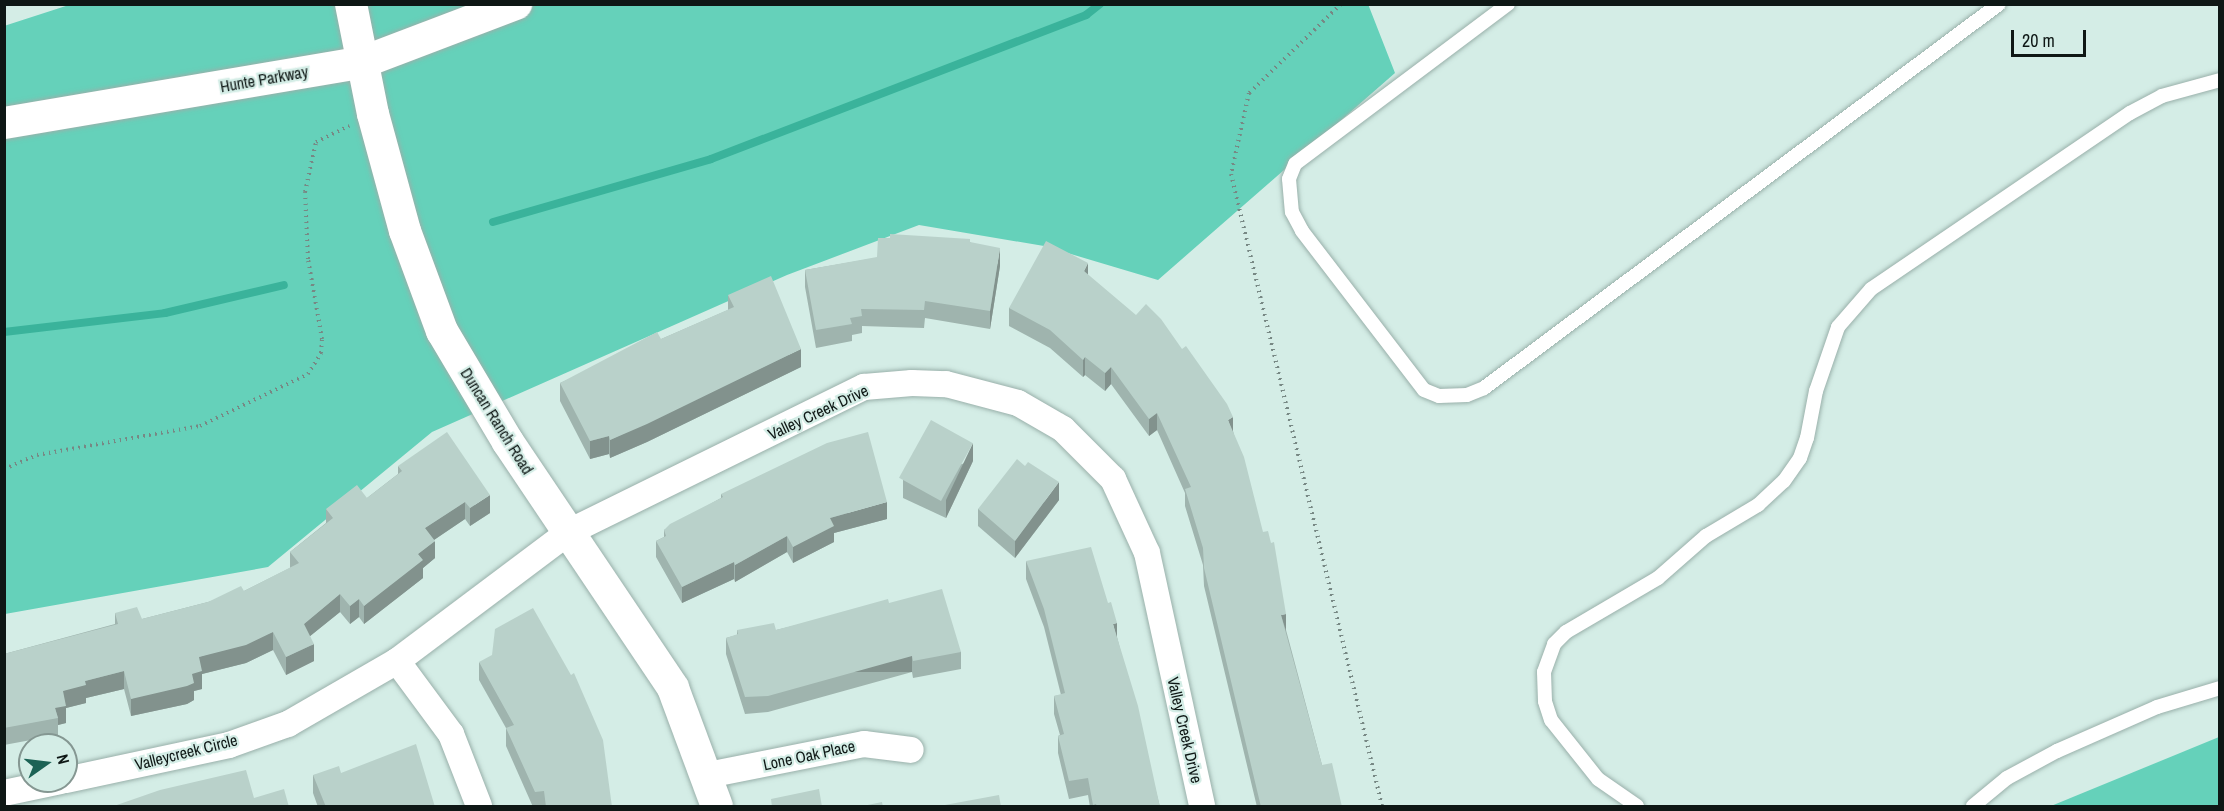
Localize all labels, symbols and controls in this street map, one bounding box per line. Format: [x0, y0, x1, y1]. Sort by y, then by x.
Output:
scale bar [2014, 18, 2089, 56]
text: 20 m [2022, 28, 2055, 53]
street label: Hunte Parkway [219, 62, 309, 96]
street label: Duncan Ranch Road [457, 364, 537, 478]
street label: Valley Creek Drive [765, 380, 871, 444]
street label: Valley Creek Drive [1163, 675, 1207, 785]
street label: Valleycreek Circle [133, 730, 239, 774]
north arrow [18, 733, 78, 793]
street label: Lone Oak Place [761, 736, 857, 774]
text: N [52, 752, 75, 766]

